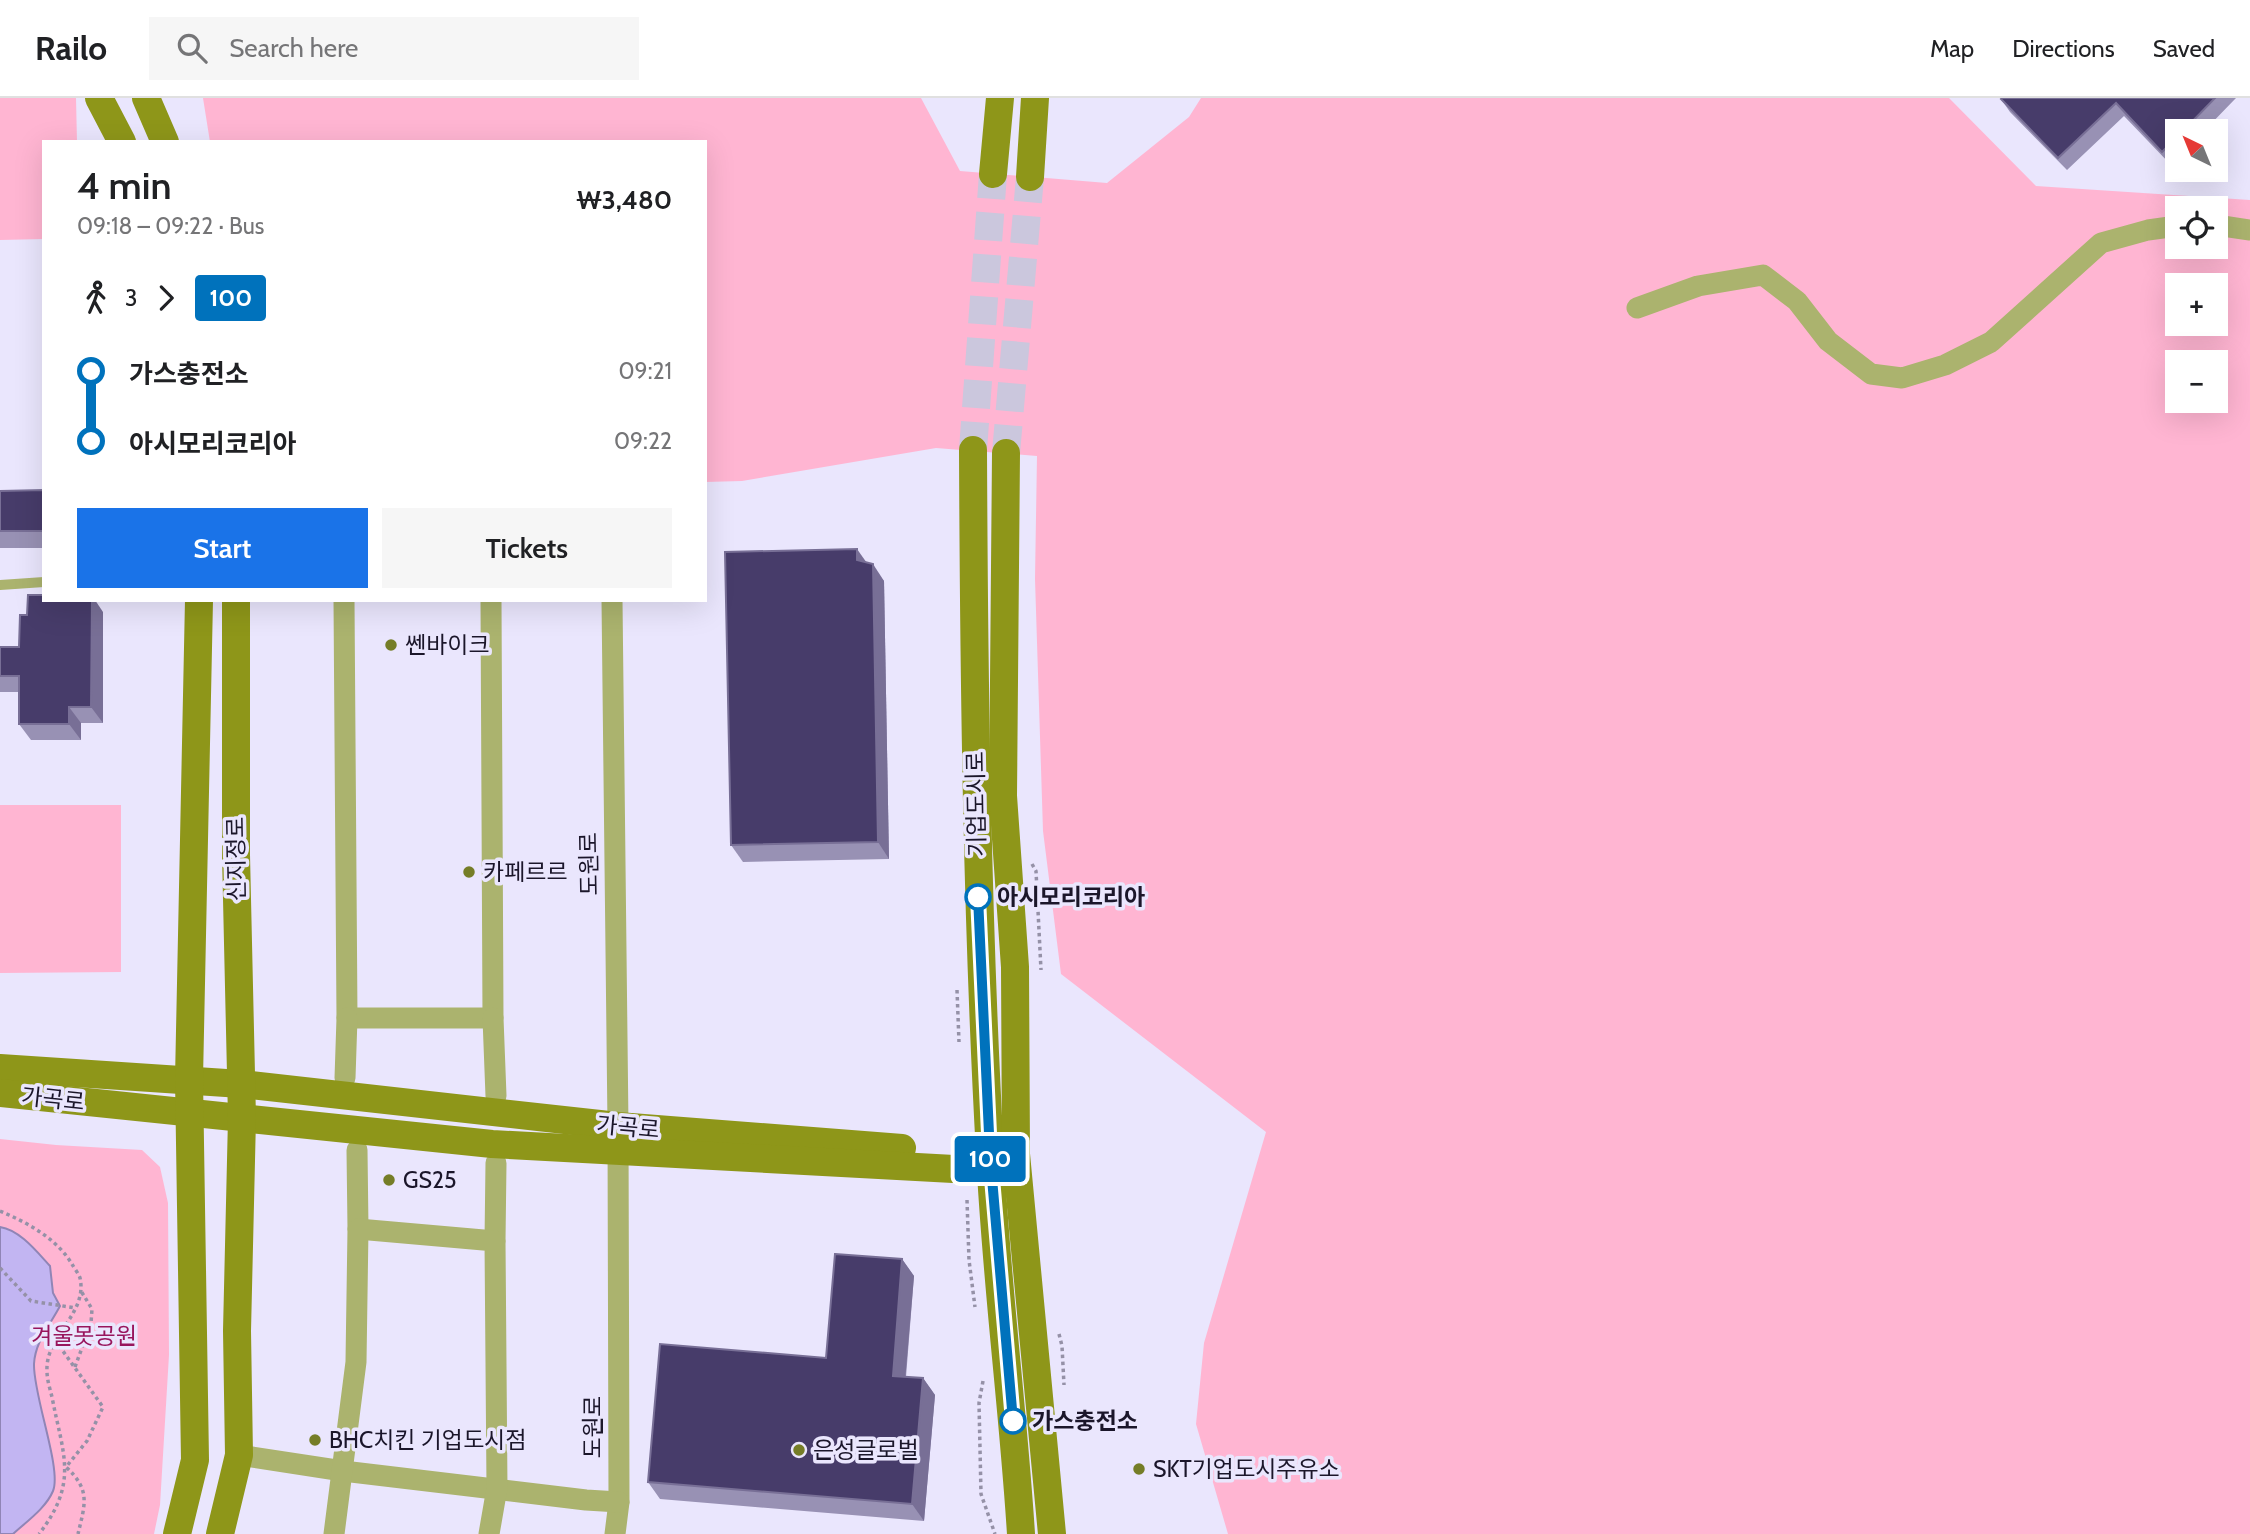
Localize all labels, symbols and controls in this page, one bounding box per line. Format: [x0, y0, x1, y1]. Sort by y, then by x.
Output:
search box [149, 17, 639, 80]
text: Railo [35, 28, 107, 68]
icon: search [173, 29, 211, 67]
text: Search here [229, 32, 358, 64]
text: Map [1930, 34, 1974, 63]
text: Directions [2012, 34, 2115, 63]
text: Saved [2153, 34, 2215, 63]
north arrow [2165, 119, 2228, 182]
map controls [2165, 119, 2228, 413]
text: 4 min [77, 162, 172, 209]
text: ₩3,480 [577, 184, 672, 216]
button: locate [2165, 196, 2228, 259]
text: 09:18 – 09:22 · Bus [77, 212, 264, 240]
button: + [2165, 273, 2228, 336]
icon: walk [77, 279, 115, 317]
icon: forward [147, 279, 185, 317]
text: 100 [209, 283, 252, 312]
text: 3 [125, 284, 137, 312]
button: − [2165, 350, 2228, 413]
text: 09:21 [619, 357, 672, 385]
text: 가스충전소 [129, 358, 249, 390]
text: 09:22 [614, 427, 672, 455]
text: 아시모리코리아 [129, 428, 296, 460]
button: Start [77, 508, 368, 588]
button: Tickets [382, 508, 672, 588]
place label: 쎈바이크 [405, 631, 490, 659]
marker: 쎈바이크 [383, 637, 399, 653]
street label: 기업도시로 [961, 751, 991, 857]
street label: 신지정로 [221, 816, 251, 902]
street label: 도원로 [574, 832, 604, 896]
place label: 카페르르 [483, 858, 568, 886]
marker: 카페르르 [461, 864, 477, 880]
place label: 아시모리코리아 [997, 883, 1145, 911]
marker: 아시모리코리아 [965, 884, 991, 910]
street label: 가곡로 [20, 1082, 86, 1116]
street label: 가곡로 [595, 1110, 661, 1144]
line badge: 100 [950, 1136, 1030, 1182]
text: 100 [969, 1144, 1011, 1173]
place label: GS25 [403, 1166, 456, 1194]
marker: GS25 [381, 1172, 397, 1188]
park label: 겨울못공원 [31, 1322, 137, 1350]
street label: 도원로 [579, 1395, 607, 1459]
place label: 가스충전소 [1032, 1407, 1138, 1435]
marker: 가스충전소 [1000, 1408, 1026, 1434]
place label: BHC치킨 기업도시점 [329, 1426, 526, 1454]
marker: BHC치킨 기업도시점 [307, 1432, 323, 1448]
place label: 은성글로벌 [813, 1436, 919, 1464]
marker: 은성글로벌 [791, 1442, 807, 1458]
place label: SKT기업도시주유소 [1153, 1455, 1340, 1483]
marker: SKT기업도시주유소 [1131, 1461, 1147, 1477]

